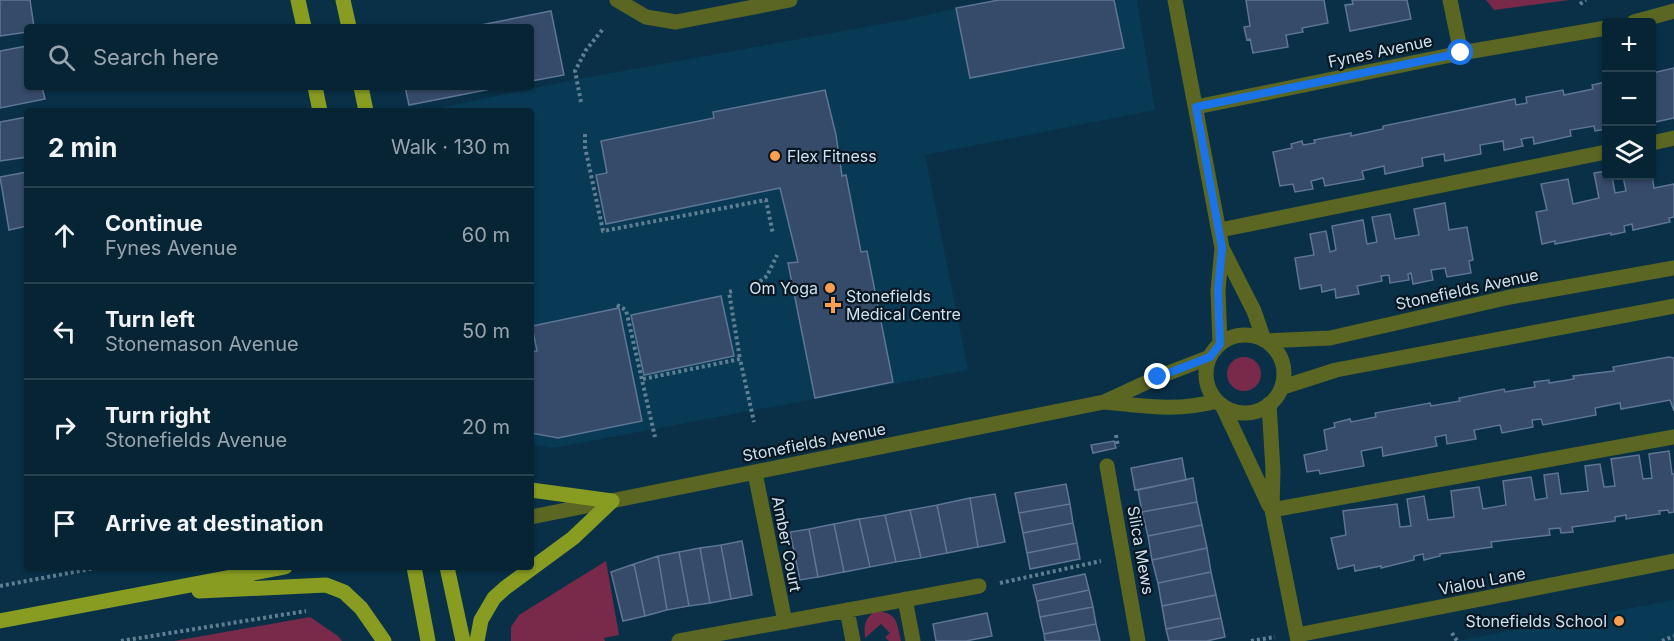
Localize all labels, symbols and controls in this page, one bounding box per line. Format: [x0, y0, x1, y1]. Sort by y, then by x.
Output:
map controls [1602, 18, 1656, 180]
button: + [1602, 18, 1656, 72]
search box [24, 24, 534, 90]
street label: Fynes Avenue [1326, 30, 1434, 72]
route start [1447, 39, 1473, 65]
icon: search [45, 41, 78, 74]
text: Search here [93, 44, 219, 70]
button: − [1602, 72, 1656, 126]
button: layers [1602, 126, 1656, 180]
text: 2 min [48, 132, 118, 163]
text: Walk · 130 m [391, 135, 510, 159]
place label: Flex Fitness [787, 146, 877, 166]
marker: Flex Fitness [768, 149, 782, 163]
text: Continue [105, 210, 203, 236]
icon: ahead [48, 219, 81, 252]
text: 60 m [462, 223, 510, 247]
text: Fynes Avenue [105, 236, 237, 260]
street label: Stonefields Avenue [1394, 264, 1540, 314]
place label: Om Yoga [749, 278, 818, 298]
marker: Om Yoga [823, 281, 837, 295]
place label: Stonefields Medical Centre [846, 286, 961, 324]
marker: Stonefields Medical Centre [824, 296, 842, 314]
text: Turn left [105, 306, 195, 332]
icon: left [48, 315, 81, 348]
text: 50 m [462, 319, 510, 343]
text: Stonemason Avenue [105, 332, 299, 356]
route end [1144, 363, 1170, 389]
text: Turn right [105, 402, 211, 428]
icon: right [48, 411, 81, 444]
text: 20 m [462, 415, 510, 439]
street label: Stonefields Avenue [741, 418, 887, 466]
text: Stonefields Avenue [105, 428, 287, 452]
street label: Amber Court [768, 495, 806, 593]
street label: Silica Mews [1123, 504, 1159, 596]
icon: arrive [48, 507, 81, 540]
text: Arrive at destination [105, 510, 324, 536]
street label: Vialou Lane [1437, 563, 1527, 599]
place label: Stonefields School [1466, 611, 1607, 631]
marker: Stonefields School [1612, 614, 1626, 628]

